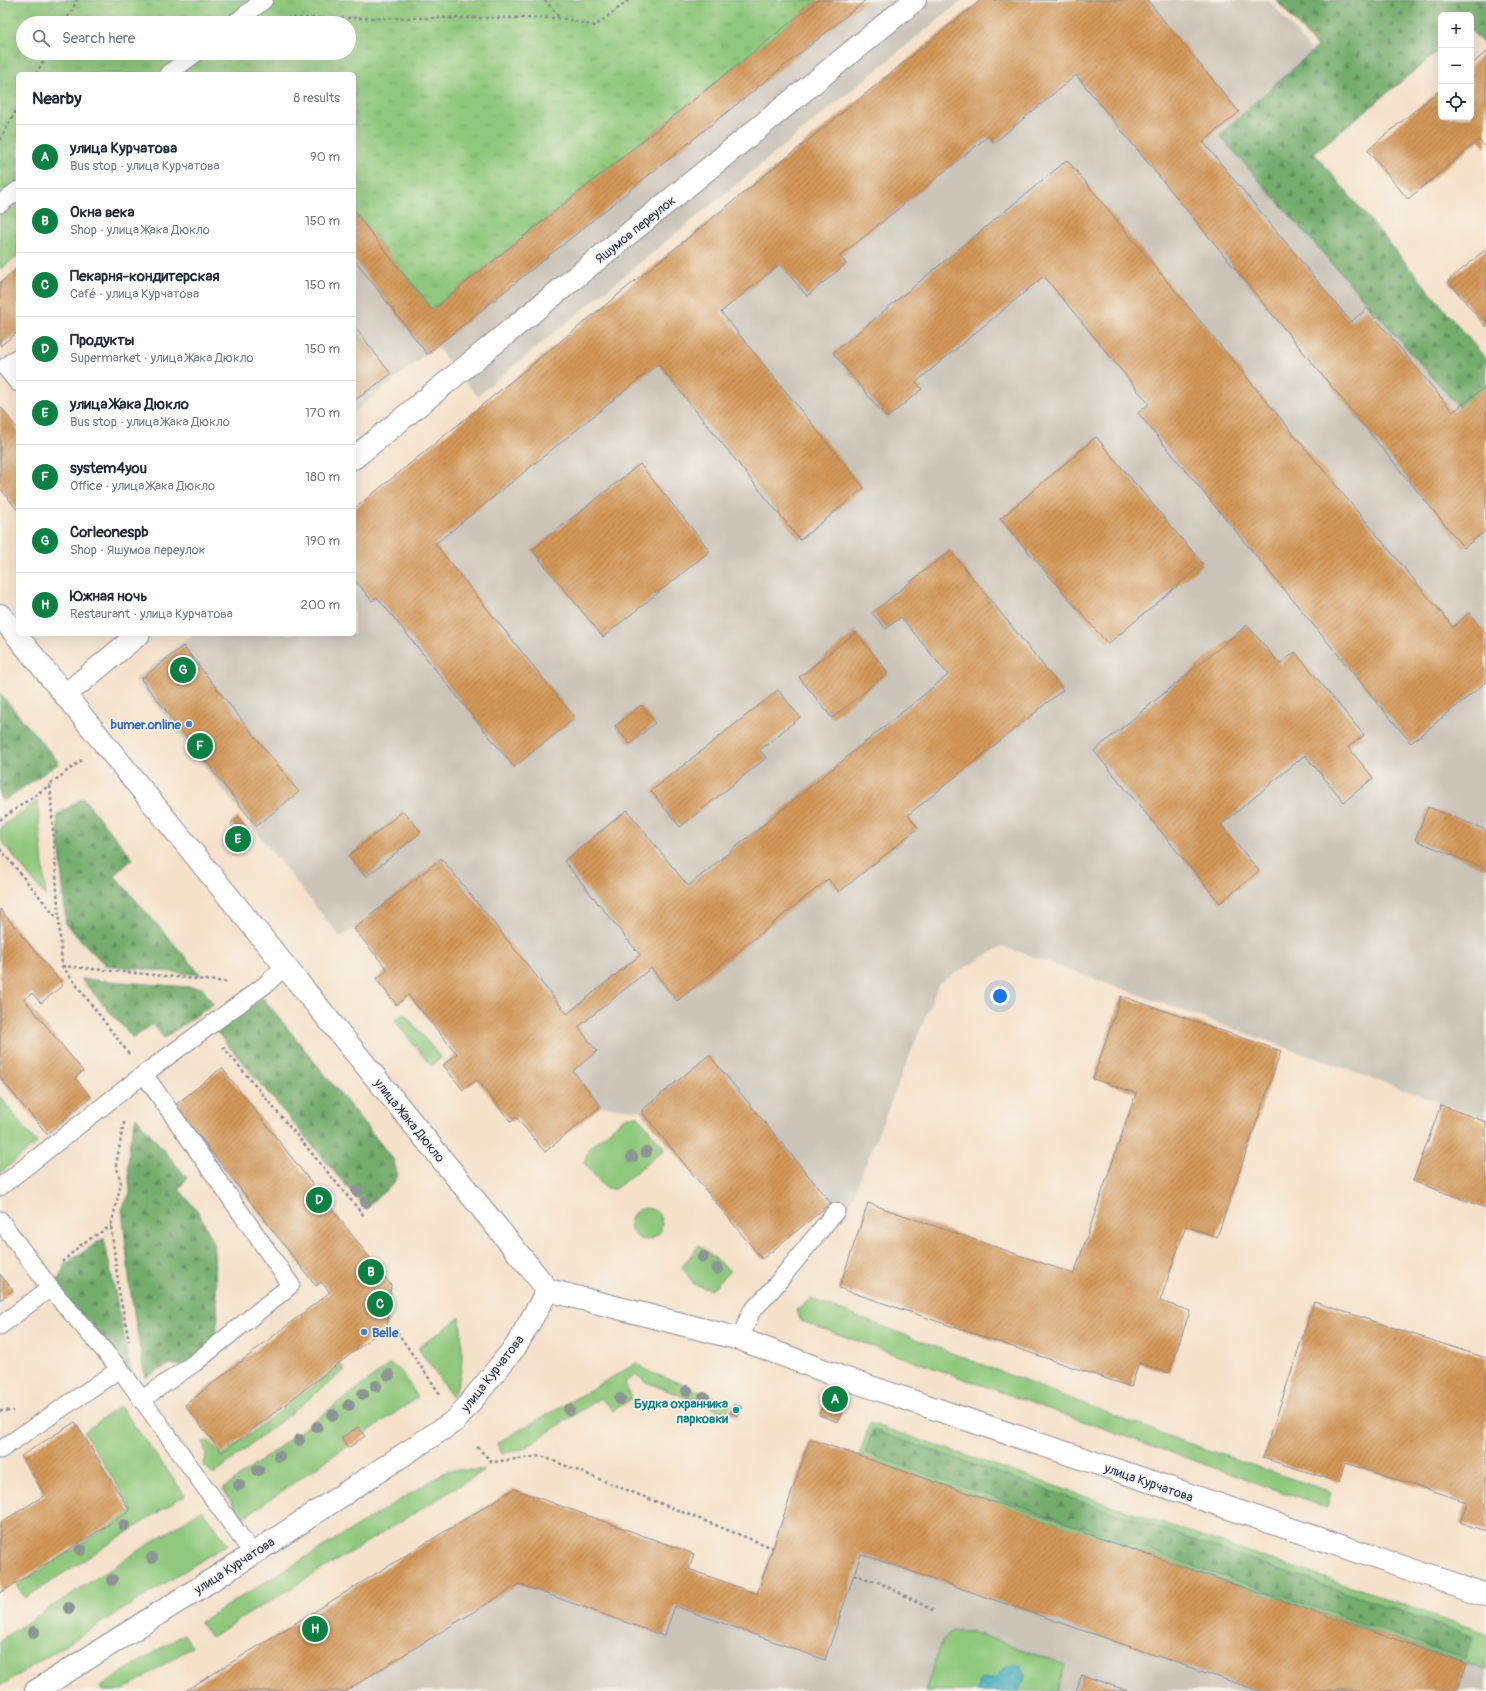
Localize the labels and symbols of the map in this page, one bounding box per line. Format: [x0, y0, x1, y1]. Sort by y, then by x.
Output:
street label: Яшумов переулок [592, 192, 679, 267]
pin: G [170, 655, 196, 685]
place label: bumer.online [111, 717, 182, 733]
marker: bumer.online [184, 719, 194, 729]
pin: F [187, 731, 213, 761]
pin: E [225, 824, 251, 854]
your location [990, 986, 1010, 1006]
street label: улица Жака Дюкло [370, 1075, 448, 1166]
pin: D [306, 1185, 332, 1215]
pin: B [358, 1257, 384, 1287]
pin: C [367, 1289, 393, 1319]
place label: Belle [372, 1325, 399, 1341]
marker: Belle [359, 1327, 369, 1337]
street label: улица Курчатова [457, 1332, 528, 1416]
pin: A [822, 1384, 848, 1414]
place label: Будка охранника парковки [634, 1396, 728, 1427]
marker: Будка охранника парковки [731, 1405, 741, 1415]
street label: улица Курчатова [1101, 1460, 1195, 1506]
street label: улица Курчатова [190, 1534, 278, 1598]
pin: H [302, 1614, 328, 1644]

